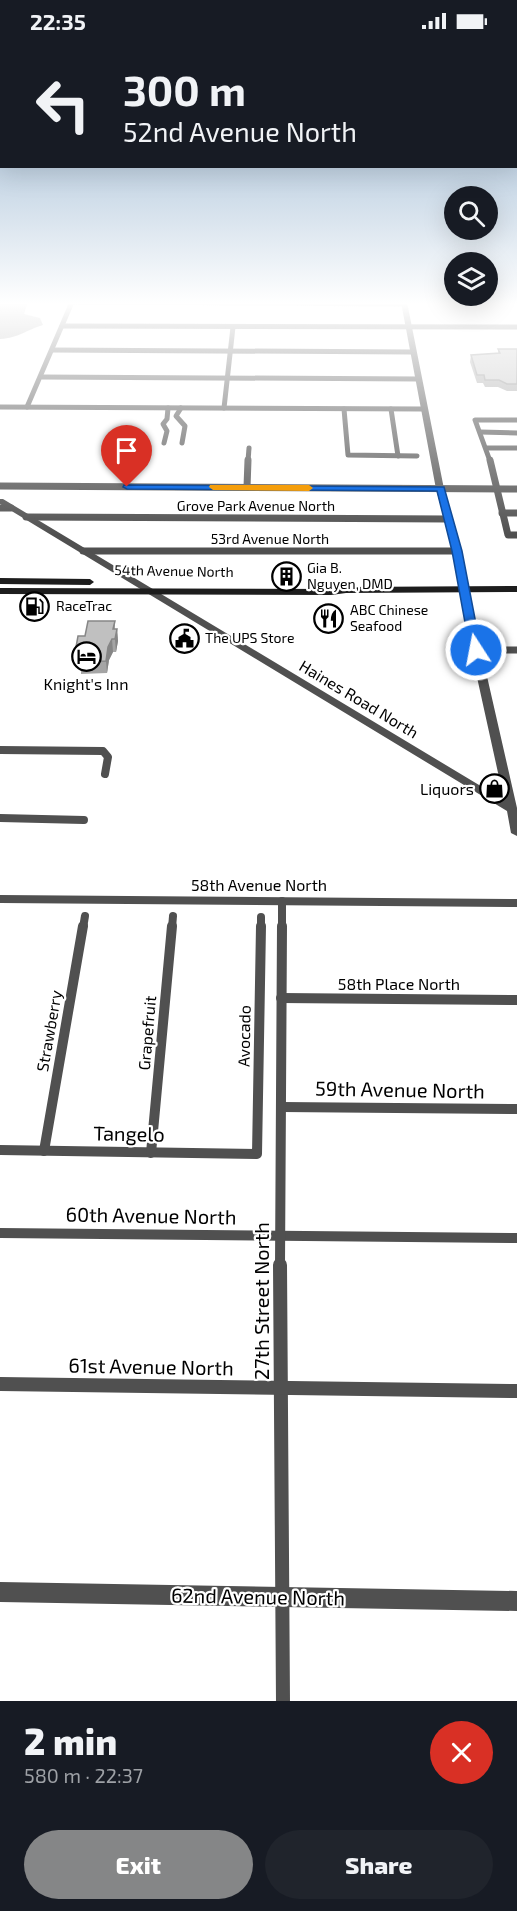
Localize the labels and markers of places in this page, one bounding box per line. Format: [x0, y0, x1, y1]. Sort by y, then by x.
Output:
pin [101, 425, 152, 487]
place label: Gia B. Nguyen, DMD [307, 559, 393, 592]
building icon: Gia B. Nguyen, DMD [270, 560, 302, 592]
fuel station icon: RaceTrac [19, 590, 51, 622]
place label: RaceTrac [56, 597, 112, 614]
place label: ABC Chinese Seafood [350, 601, 428, 634]
restaurant icon: ABC Chinese Seafood [313, 602, 345, 634]
public building icon: The UPS Store [168, 622, 200, 654]
place label: The UPS Store [205, 629, 294, 646]
hotel icon: Knight's Inn [70, 640, 102, 672]
place label: Knight's Inn [44, 674, 128, 693]
shop icon: Liquors [479, 773, 511, 805]
place label: Liquors [420, 779, 474, 798]

